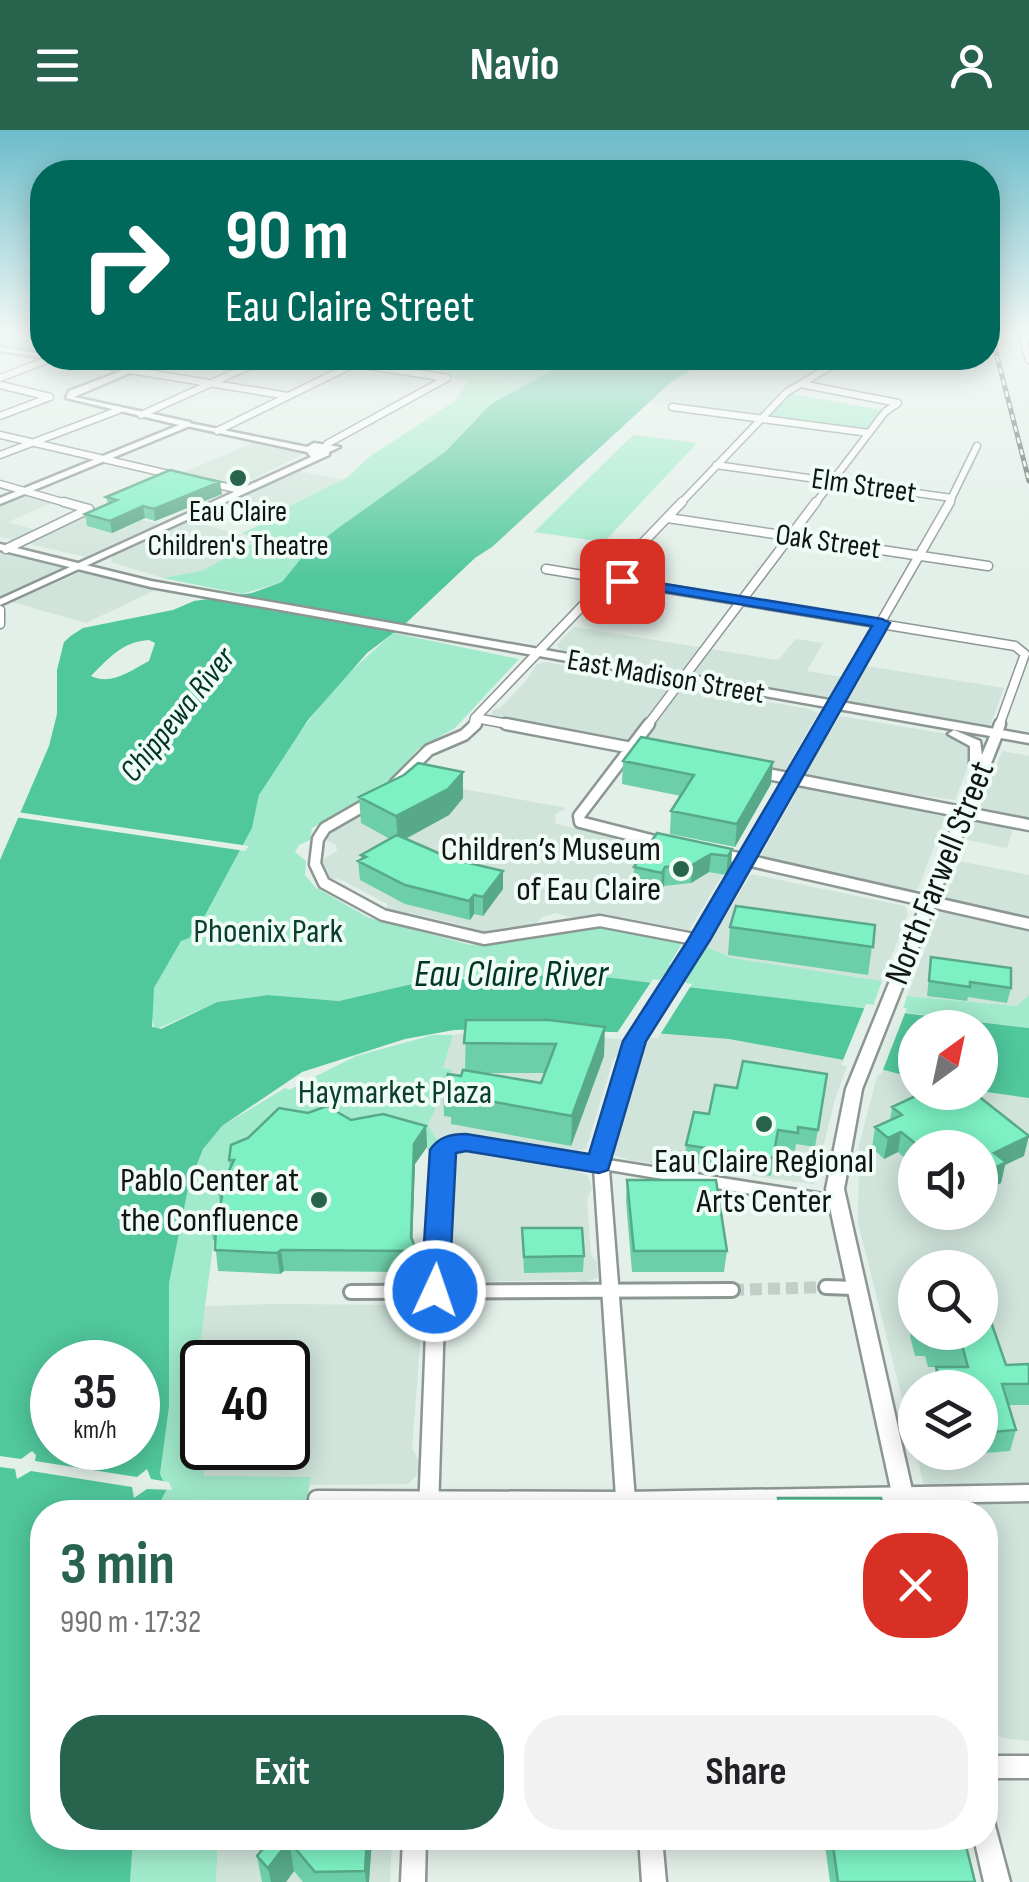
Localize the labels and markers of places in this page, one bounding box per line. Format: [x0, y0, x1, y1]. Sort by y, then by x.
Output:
marker: Eau Claire Children's Theatre [227, 467, 249, 489]
place label: Eau Claire Children's Theatre [148, 494, 328, 564]
pin [580, 539, 665, 624]
place label: Children’s Museum of Eau Claire [441, 828, 661, 911]
marker: Children’s Museum of Eau Claire [670, 858, 692, 880]
marker: Eau Claire Regional Arts Center [753, 1113, 775, 1135]
place label: Eau Claire Regional Arts Center [654, 1140, 874, 1223]
place label: Pablo Center at the Confluence [120, 1159, 299, 1242]
marker: Pablo Center at the Confluence [308, 1189, 330, 1211]

